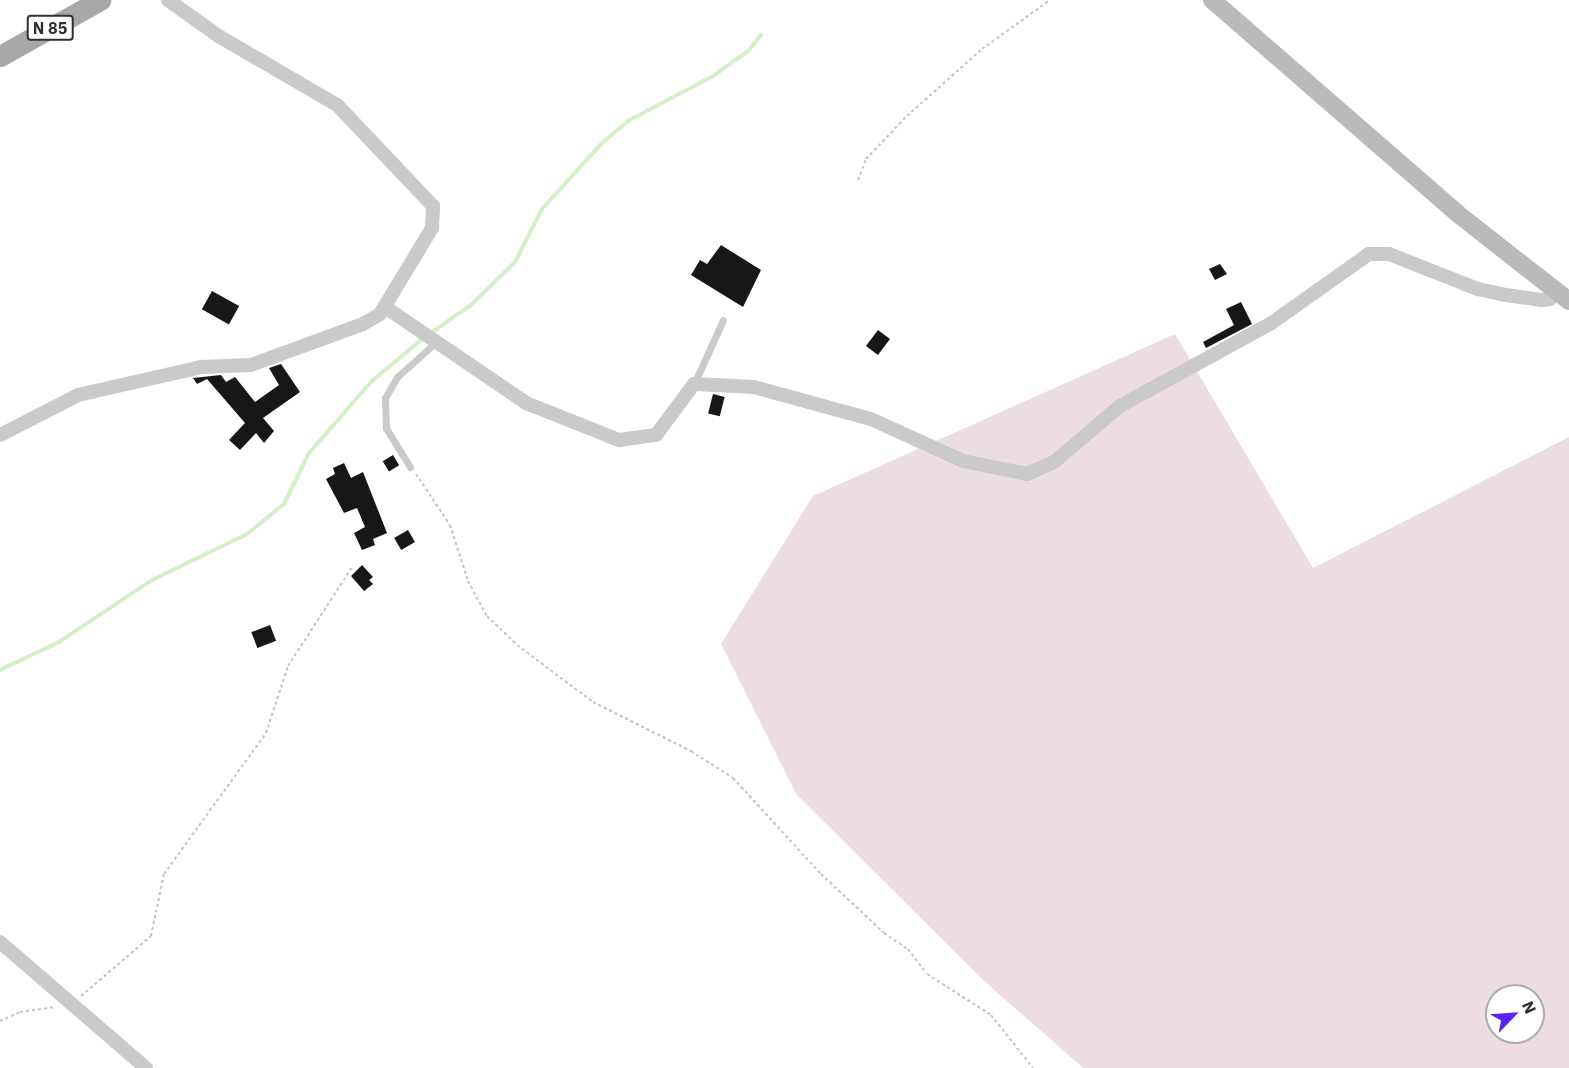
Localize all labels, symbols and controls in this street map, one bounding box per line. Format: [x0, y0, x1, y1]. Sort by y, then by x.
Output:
road number: N 85 [26, 15, 74, 41]
north arrow [1485, 984, 1545, 1044]
text: N [1518, 998, 1541, 1017]

